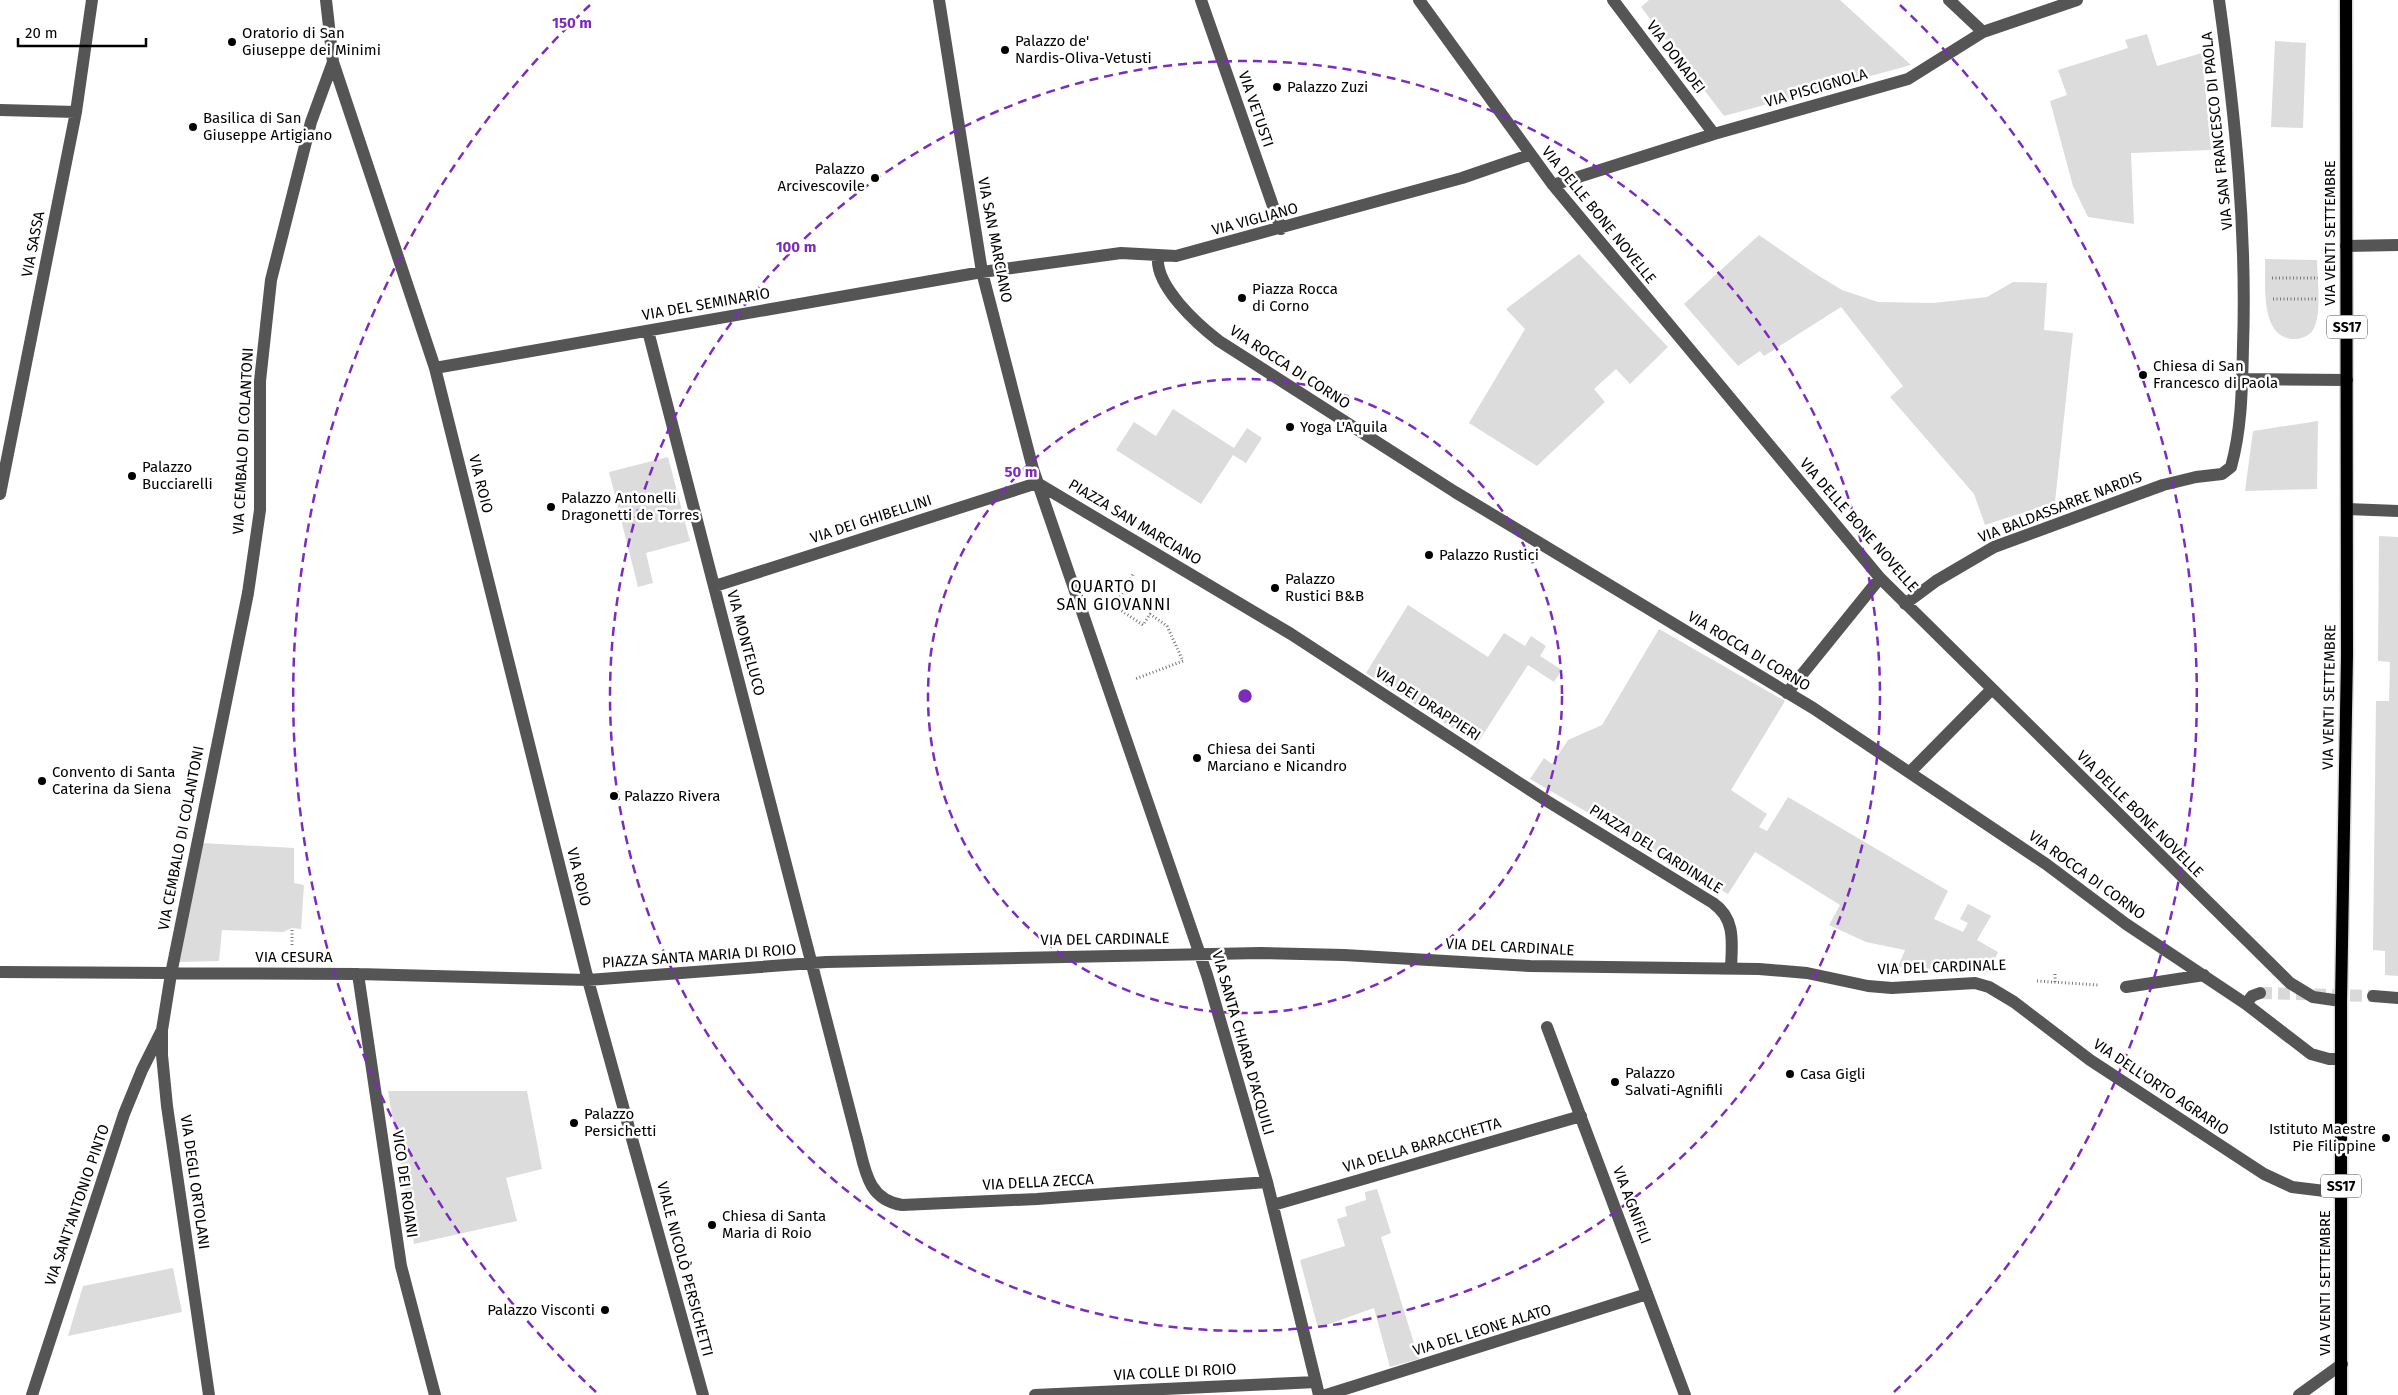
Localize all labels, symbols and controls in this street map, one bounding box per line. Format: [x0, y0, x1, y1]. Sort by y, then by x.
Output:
text: 150 m [552, 14, 592, 32]
scale bar [18, 15, 145, 47]
street label: VIA DONADEI [1643, 17, 1709, 97]
text: 20 m [25, 24, 58, 42]
place label: Oratorio di San Giuseppe dei Minimi [242, 24, 381, 59]
street label: VIA SAN FRANCESCO DI PAOLA [2198, 31, 2236, 231]
place label: Palazzo de' Nardis-Oliva-Vetusti [1015, 32, 1152, 67]
marker: Oratorio di San Giuseppe dei Minimi [226, 36, 238, 48]
marker: Palazzo de' Nardis-Oliva-Vetusti [999, 44, 1011, 56]
street label: VIA PISCIGNOLA [1763, 65, 1870, 111]
street label: VIA VETUSTI [1235, 69, 1277, 149]
place label: Palazzo Zuzi [1287, 78, 1368, 96]
marker: Palazzo Zuzi [1271, 81, 1283, 93]
place label: Basilica di San Giuseppe Artigiano [203, 109, 332, 144]
marker: Basilica di San Giuseppe Artigiano [187, 121, 199, 133]
street label: VIA DELLE BONE NOVELLE [1538, 143, 1660, 287]
place label: Palazzo Arcivescovile [777, 160, 865, 195]
street label: VIA VENTI SETTEMBRE [2321, 160, 2339, 306]
marker: Palazzo Arcivescovile [869, 172, 881, 184]
street label: VIA SAN MARCIANO [974, 176, 1016, 304]
street label: VIA VIGLIANO [1210, 199, 1300, 239]
street label: VIA SASSA [18, 209, 48, 278]
text: 100 m [776, 238, 816, 256]
place label: Piazza Rocca di Corno [1252, 280, 1338, 315]
street label: VIA DEL SEMINARIO [641, 284, 771, 324]
marker: Piazza Rocca di Corno [1236, 292, 1248, 304]
road number: SS17 [2327, 316, 2367, 338]
street label: VIA ROCCA DI CORNO [1226, 321, 1354, 413]
street label: VIA CEMBALO DI COLANTONI [229, 347, 257, 535]
place label: Chiesa di San Francesco di Paola [2153, 357, 2278, 392]
marker: Chiesa di San Francesco di Paola [2137, 369, 2149, 381]
place label: Yoga L'Aquila [1300, 418, 1388, 436]
marker: Yoga L'Aquila [1284, 421, 1296, 433]
street label: VIA ROIO [465, 453, 497, 515]
street label: VIA DELLE BONE NOVELLE [1796, 454, 1922, 596]
place label: Palazzo Bucciarelli [142, 458, 213, 493]
text: 50 m [1004, 463, 1038, 481]
street label: VIA BALDASSARRE NARDIS [1976, 467, 2144, 547]
marker: Palazzo Bucciarelli [126, 470, 138, 482]
street label: PIAZZA SAN MARCIANO [1065, 475, 1205, 569]
place label: Palazzo Antonelli Dragonetti de Torres [561, 489, 699, 524]
street label: VIA DEI GHIBELLINI [808, 491, 934, 547]
marker: Palazzo Antonelli Dragonetti de Torres [545, 501, 557, 513]
place label: Palazzo Rustici [1439, 546, 1539, 564]
marker: Palazzo Rustici [1423, 549, 1435, 561]
place label: Palazzo Rustici B&B [1285, 570, 1364, 605]
district label: QUARTO DI SAN GIOVANNI [1056, 577, 1172, 614]
marker: Palazzo Rustici B&B [1269, 582, 1281, 594]
street label: VIA MONTELUCO [723, 588, 769, 698]
street label: VIA ROCCA DI CORNO [1684, 607, 1814, 695]
street label: VIA VENTI SETTEMBRE [2319, 624, 2339, 770]
street label: VIA DEI DRAPPIERI [1372, 663, 1484, 745]
centre of rings [1236, 687, 1254, 705]
place label: Chiesa dei Santi Marciano e Nicandro [1207, 740, 1347, 775]
street label: VIA CEMBALO DI COLANTONI [154, 744, 208, 932]
street label: VIA DELLE BONE NOVELLE [2073, 747, 2207, 881]
marker: Chiesa dei Santi Marciano e Nicandro [1191, 752, 1203, 764]
place label: Convento di Santa Caterina da Siena [52, 763, 176, 798]
marker: Convento di Santa Caterina da Siena [36, 775, 48, 787]
place label: Palazzo Rivera [624, 787, 720, 805]
marker: Palazzo Rivera [608, 790, 620, 802]
street label: PIAZZA DEL CARDINALE [1586, 801, 1726, 897]
street label: VIA ROCCA DI CORNO [2025, 827, 2149, 923]
street label: VIA ROIO [563, 846, 595, 908]
street label: VIA DEL CARDINALE [1040, 929, 1170, 949]
street label: VIA DEL CARDINALE [1445, 935, 1575, 959]
street label: PIAZZA SANTA MARIA DI ROIO [601, 940, 797, 972]
street label: VIA CESURA [255, 948, 333, 966]
street label: VIA SANTA CHIARA D'ACQUILI [1208, 949, 1278, 1137]
street label: VIA DEL CARDINALE [1877, 956, 2007, 978]
street label: VIA DELL'ORTO AGRARIO [2090, 1035, 2232, 1139]
place label: Palazzo Salvati-Agnifili [1625, 1064, 1723, 1099]
place label: Casa Gigli [1800, 1065, 1865, 1083]
marker: Casa Gigli [1784, 1068, 1796, 1080]
marker: Palazzo Salvati-Agnifili [1609, 1076, 1621, 1088]
place label: Palazzo Persichetti [584, 1105, 656, 1140]
street label: VIA DEGLI ORTOLANI [177, 1114, 213, 1250]
street label: VIA DELLA BARACCHETTA [1341, 1114, 1504, 1176]
marker: Palazzo Persichetti [568, 1117, 580, 1129]
place label: Istituto Maestre Pie Filippine [2269, 1120, 2376, 1155]
street label: VIA SANT'ANTONIO PINTO [41, 1122, 113, 1288]
street label: VICO DEI ROIANI [389, 1129, 421, 1239]
marker: Istituto Maestre Pie Filippine [2380, 1132, 2392, 1144]
street label: VIA AGNIFILI [1609, 1164, 1655, 1246]
street label: VIA DELLA ZECCA [982, 1170, 1094, 1194]
road number: SS17 [2321, 1174, 2361, 1198]
street label: VIALE NICOLÒ PERSICHETTI [653, 1180, 717, 1358]
place label: Chiesa di Santa Maria di Roio [722, 1207, 826, 1242]
street label: VIA VENTI SETTEMBRE [2316, 1210, 2334, 1356]
marker: Chiesa di Santa Maria di Roio [706, 1219, 718, 1231]
street label: VIA DEL LEONE ALATO [1411, 1300, 1553, 1360]
place label: Palazzo Visconti [487, 1301, 595, 1319]
marker: Palazzo Visconti [599, 1304, 611, 1316]
street label: VIA COLLE DI ROIO [1113, 1360, 1237, 1384]

